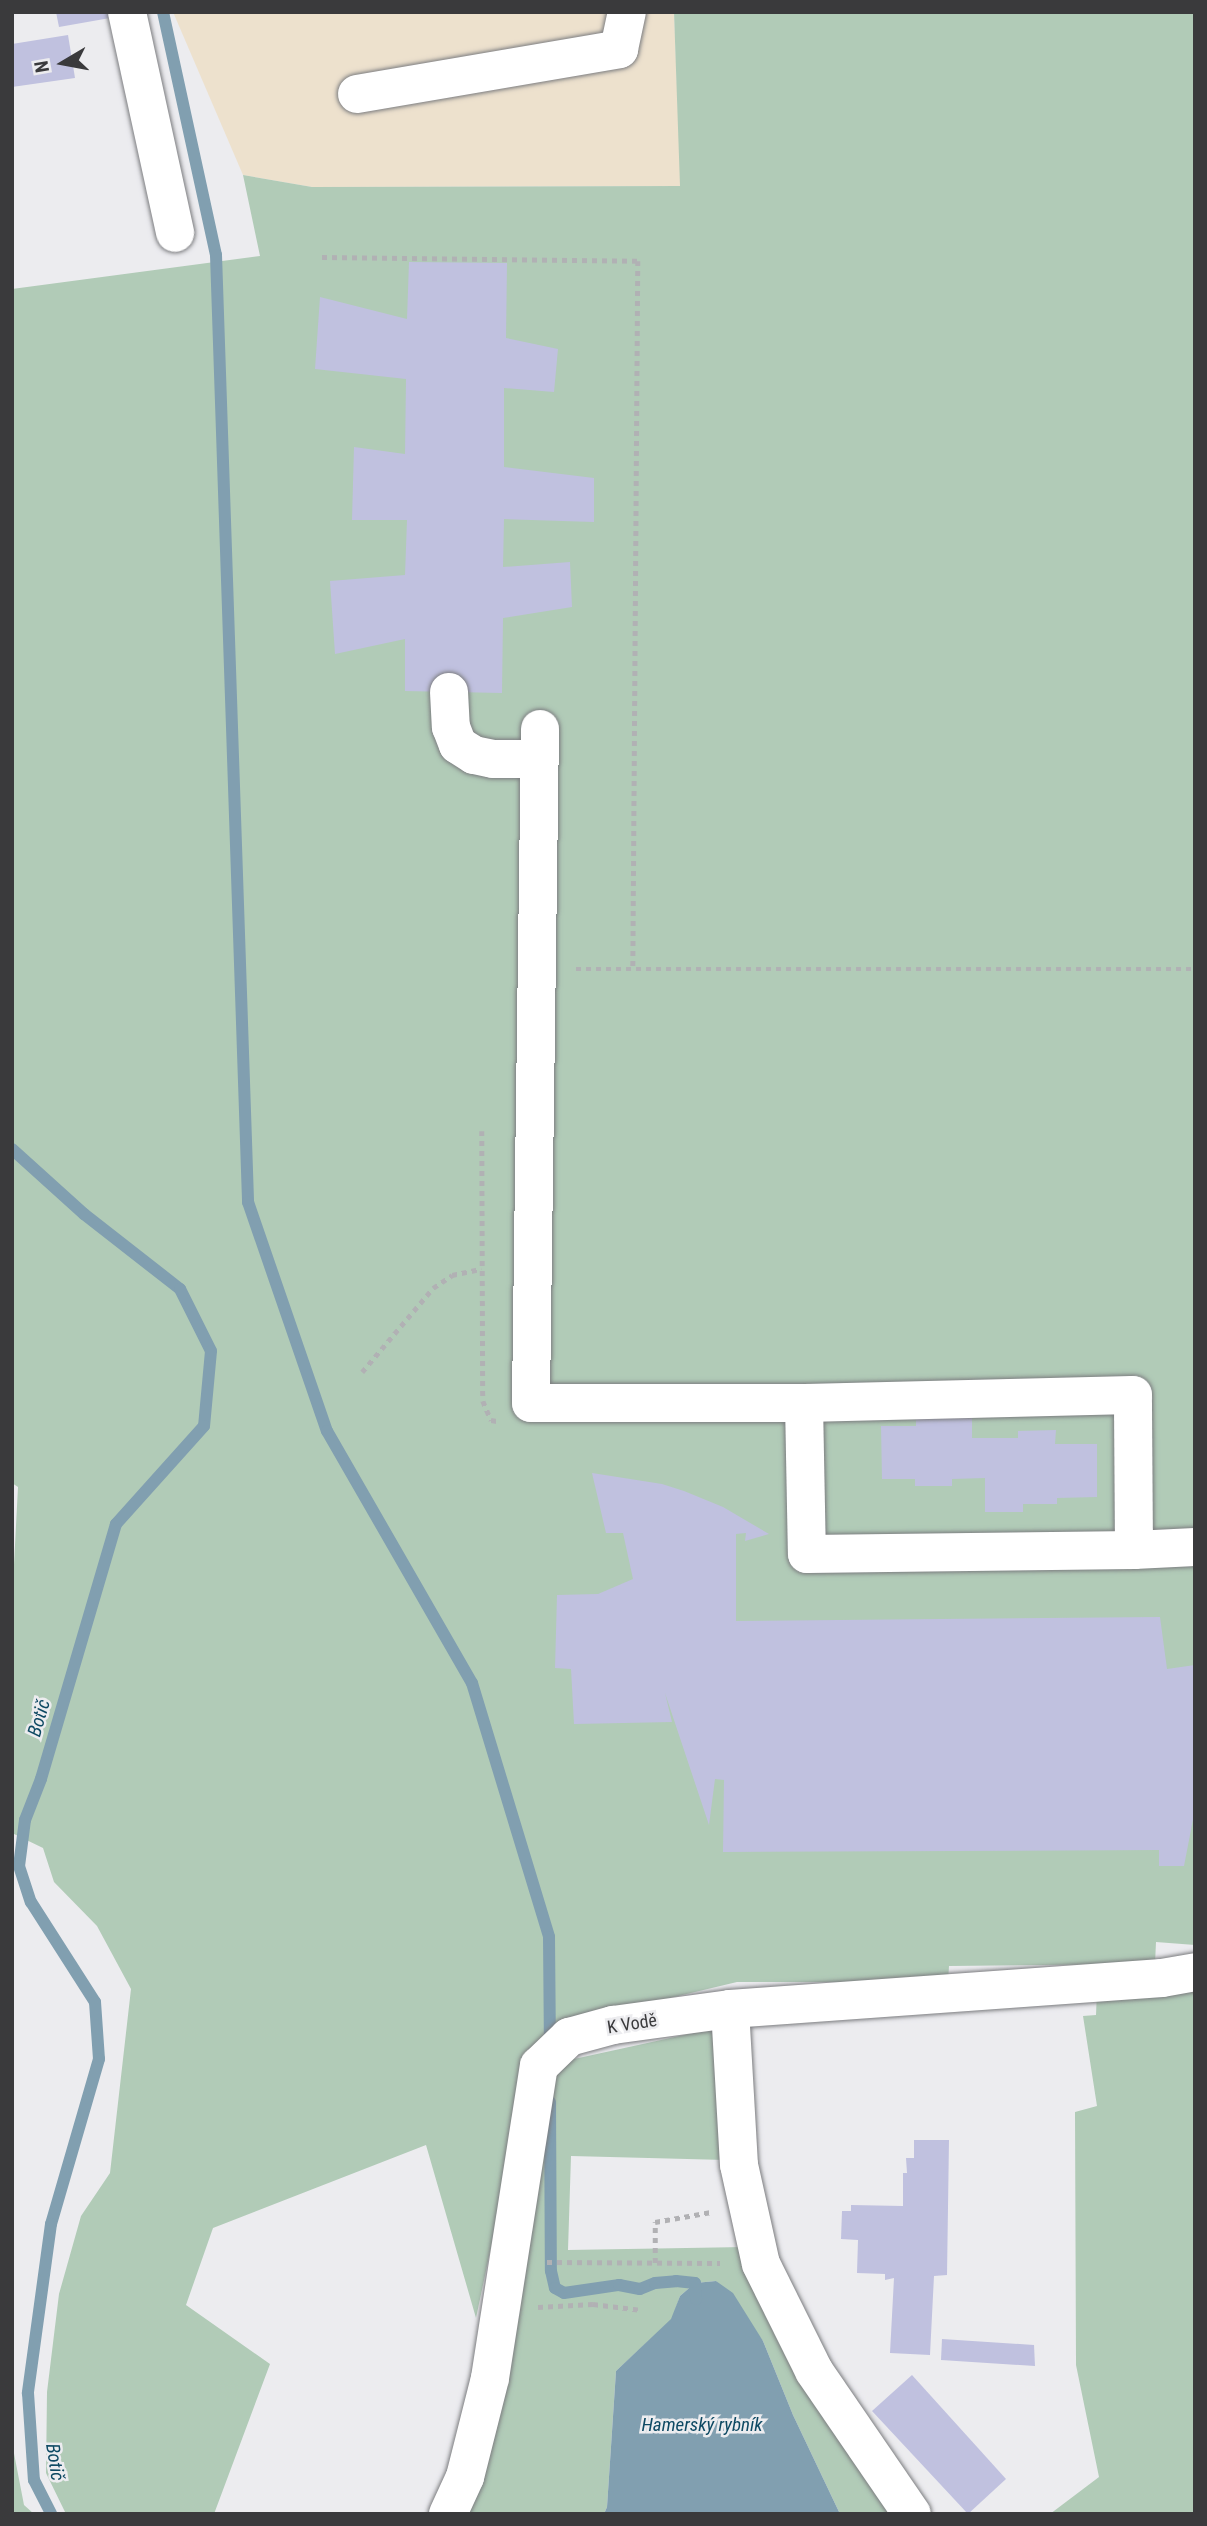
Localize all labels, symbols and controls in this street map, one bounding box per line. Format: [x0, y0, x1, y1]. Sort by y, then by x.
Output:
north arrow [28, 28, 98, 98]
text: N [29, 59, 54, 74]
water label: Botič [23, 1697, 55, 1739]
street label: K Vodě [606, 2009, 658, 2039]
water label: Hamerský rybník [641, 2414, 763, 2436]
water label: Botič [41, 2442, 69, 2482]

